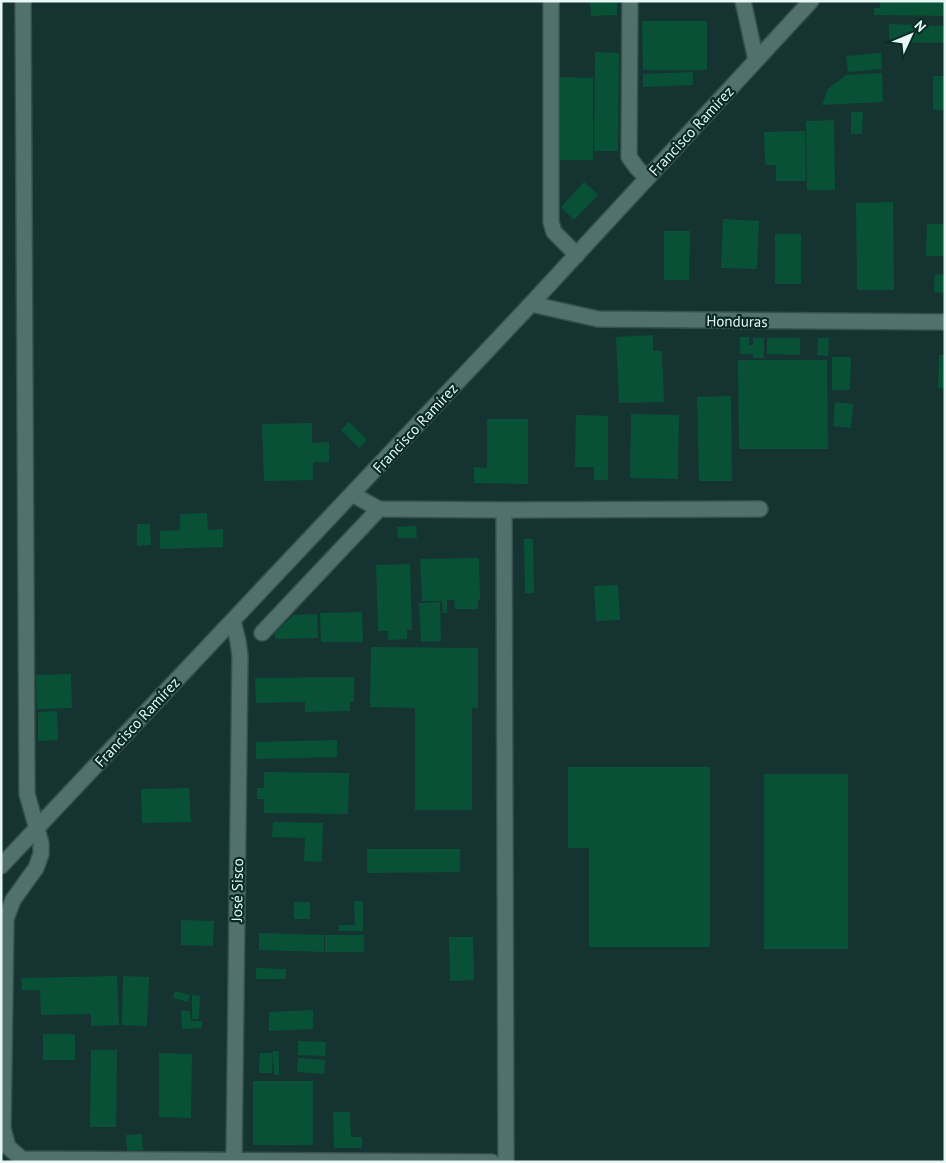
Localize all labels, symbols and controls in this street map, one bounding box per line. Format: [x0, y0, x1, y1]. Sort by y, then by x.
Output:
north arrow [886, 10, 936, 60]
text: N [911, 16, 930, 36]
street label: Francisco Ramírez [645, 82, 737, 180]
street label: Honduras [706, 311, 768, 331]
street label: Francisco Ramírez [369, 379, 461, 477]
street label: Francisco Ramírez [91, 673, 183, 771]
street label: José Sisco [227, 858, 247, 923]

